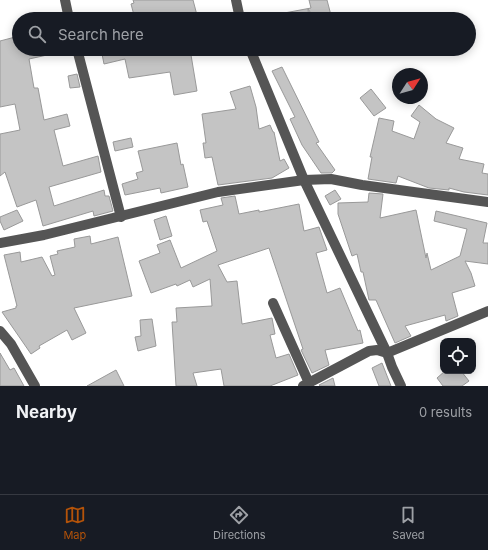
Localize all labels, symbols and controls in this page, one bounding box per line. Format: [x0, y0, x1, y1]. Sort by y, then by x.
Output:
search box [12, 12, 476, 56]
icon: search [26, 23, 48, 45]
text: Search here [58, 25, 144, 44]
north arrow [392, 68, 428, 104]
map controls [440, 338, 476, 374]
button: locate [440, 338, 476, 374]
text: Nearby [16, 402, 77, 422]
text: 0 results [419, 404, 472, 420]
tab: Map [63, 504, 86, 542]
tab: Directions [213, 504, 266, 542]
tab: Saved [392, 504, 425, 542]

